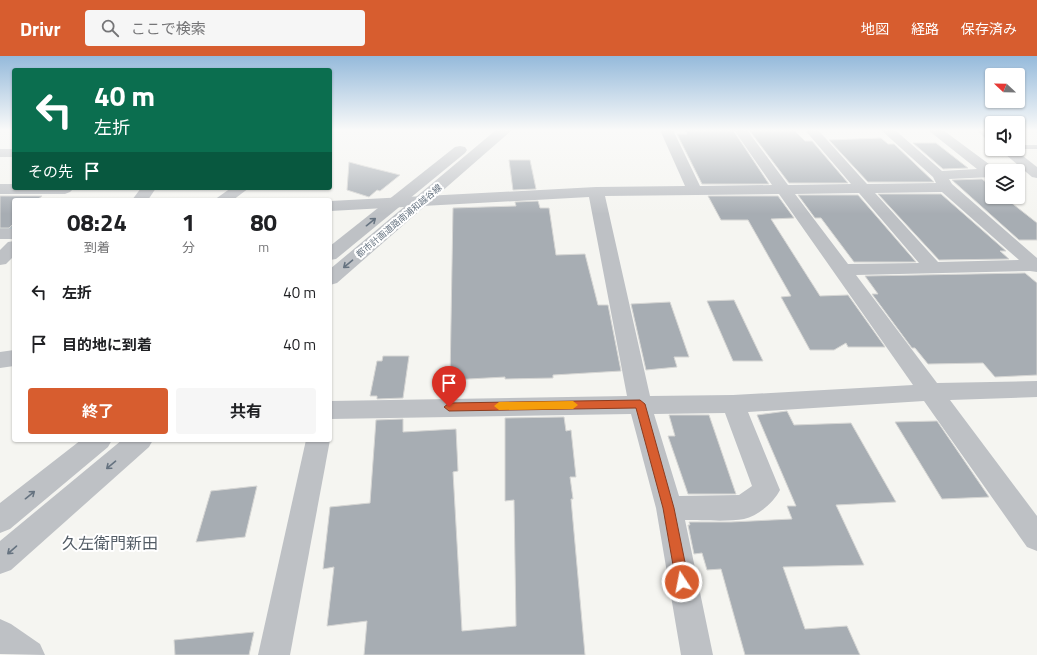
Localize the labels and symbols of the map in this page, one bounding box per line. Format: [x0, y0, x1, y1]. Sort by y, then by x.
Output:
north arrow [985, 68, 1025, 108]
street label: 都市計画道路南浦和越谷線 [353, 180, 445, 260]
one-way arrow [366, 217, 377, 226]
one-way arrow [342, 260, 353, 269]
pin [432, 366, 466, 407]
one-way arrow [105, 461, 116, 470]
one-way arrow [25, 491, 36, 500]
district label: 久左衛門新田 [62, 531, 158, 555]
one-way arrow [6, 545, 17, 554]
position arrow [661, 561, 703, 603]

